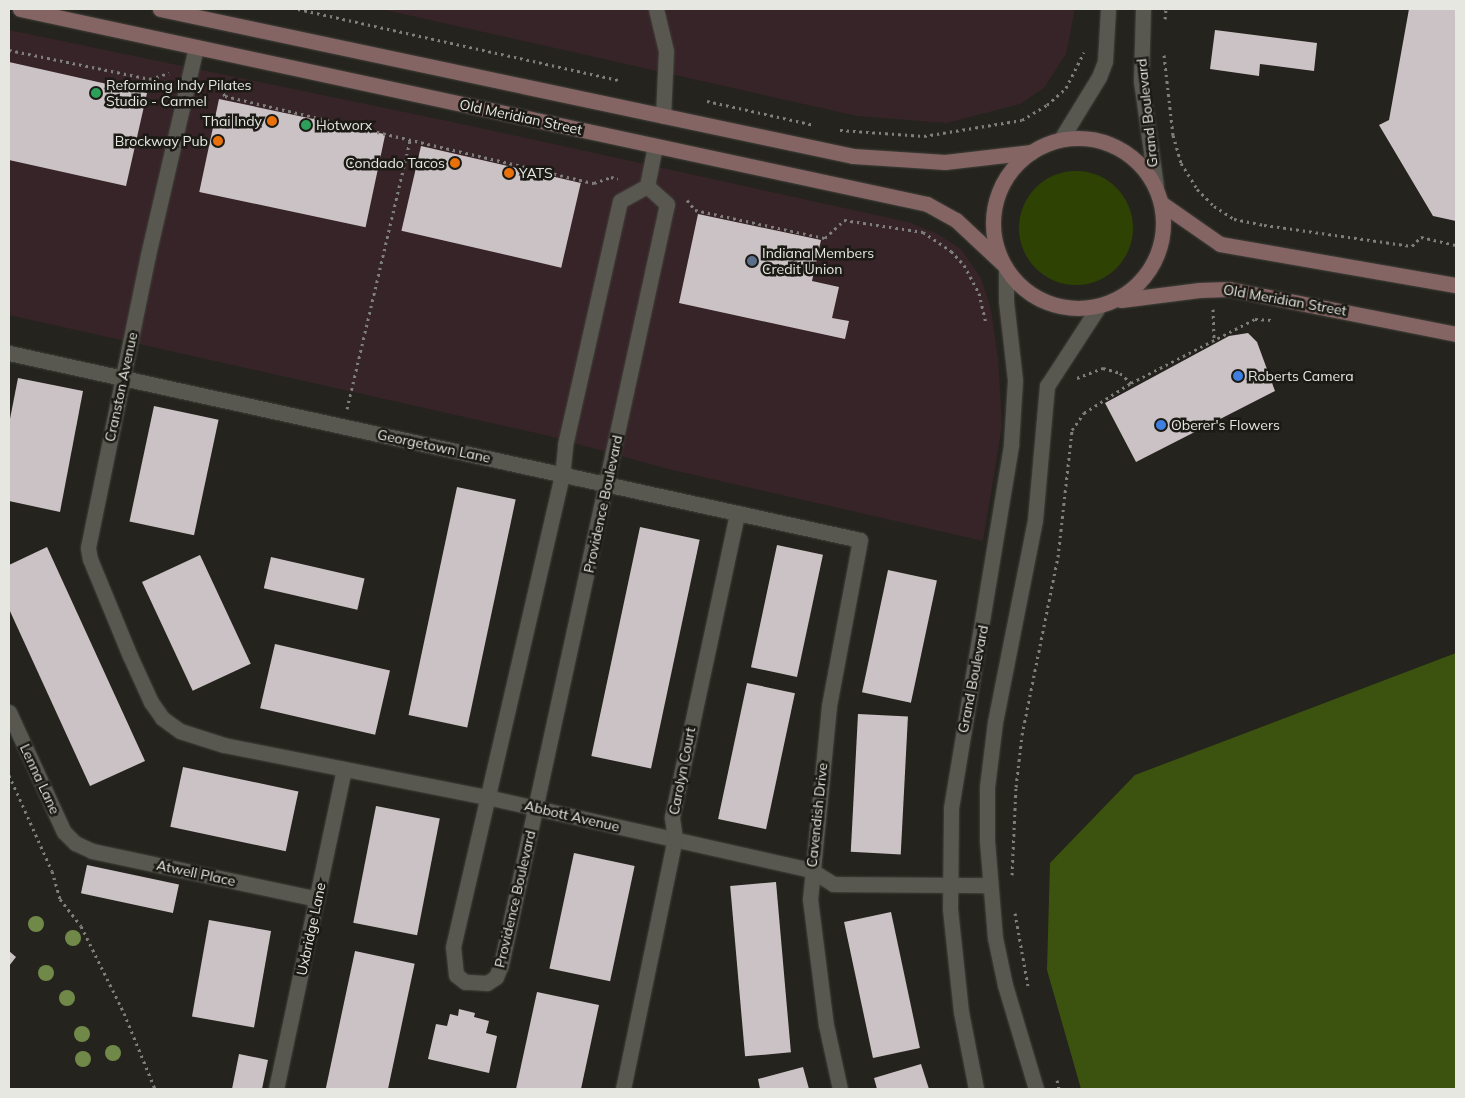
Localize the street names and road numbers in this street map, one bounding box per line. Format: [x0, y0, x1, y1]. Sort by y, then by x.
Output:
street label: Grand Boulevard [1133, 58, 1161, 168]
street label: Old Meridian Street [458, 96, 584, 138]
street label: Old Meridian Street [1222, 281, 1348, 319]
street label: Cranston Avenue [101, 331, 141, 443]
street label: Georgetown Lane [376, 426, 492, 466]
street label: Providence Boulevard [580, 434, 626, 574]
street label: Grand Boulevard [954, 624, 992, 734]
street label: Carolyn Court [665, 726, 699, 816]
street label: Lenna Lane [16, 741, 64, 817]
street label: Cavendish Drive [803, 762, 831, 868]
street label: Abbott Avenue [523, 797, 621, 835]
street label: Providence Boulevard [491, 829, 539, 969]
street label: Atwell Place [155, 856, 237, 890]
street label: Uxbridge Lane [293, 881, 329, 977]

